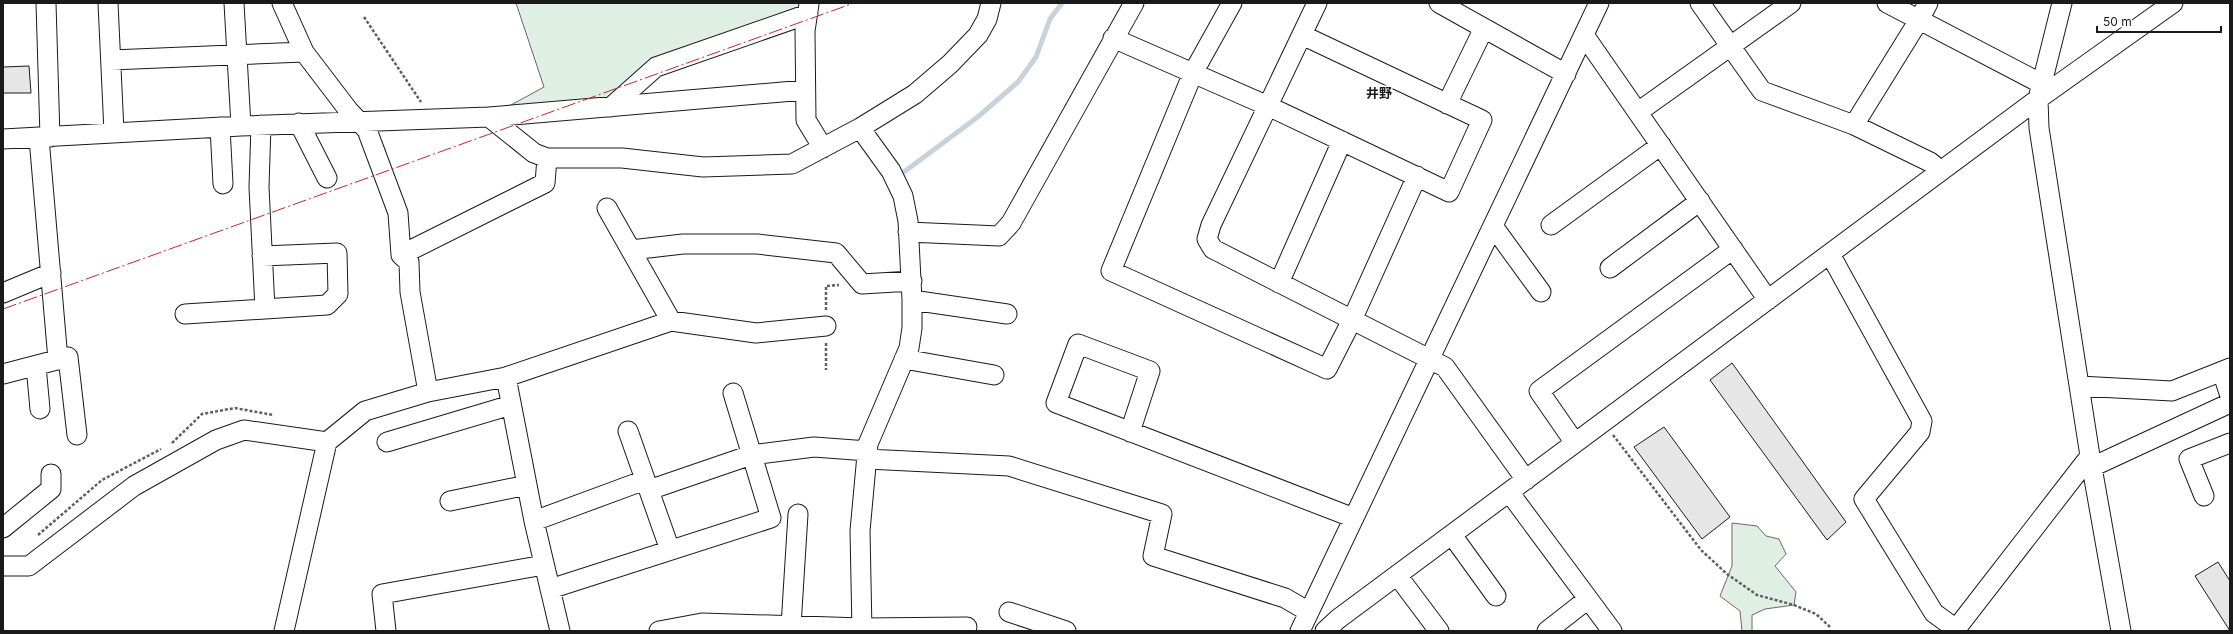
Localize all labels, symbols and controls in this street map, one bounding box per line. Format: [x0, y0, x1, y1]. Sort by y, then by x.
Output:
scale bar [2097, 8, 2221, 34]
text: 50 m [2103, 14, 2132, 29]
district label: 井野 [1366, 85, 1392, 101]

